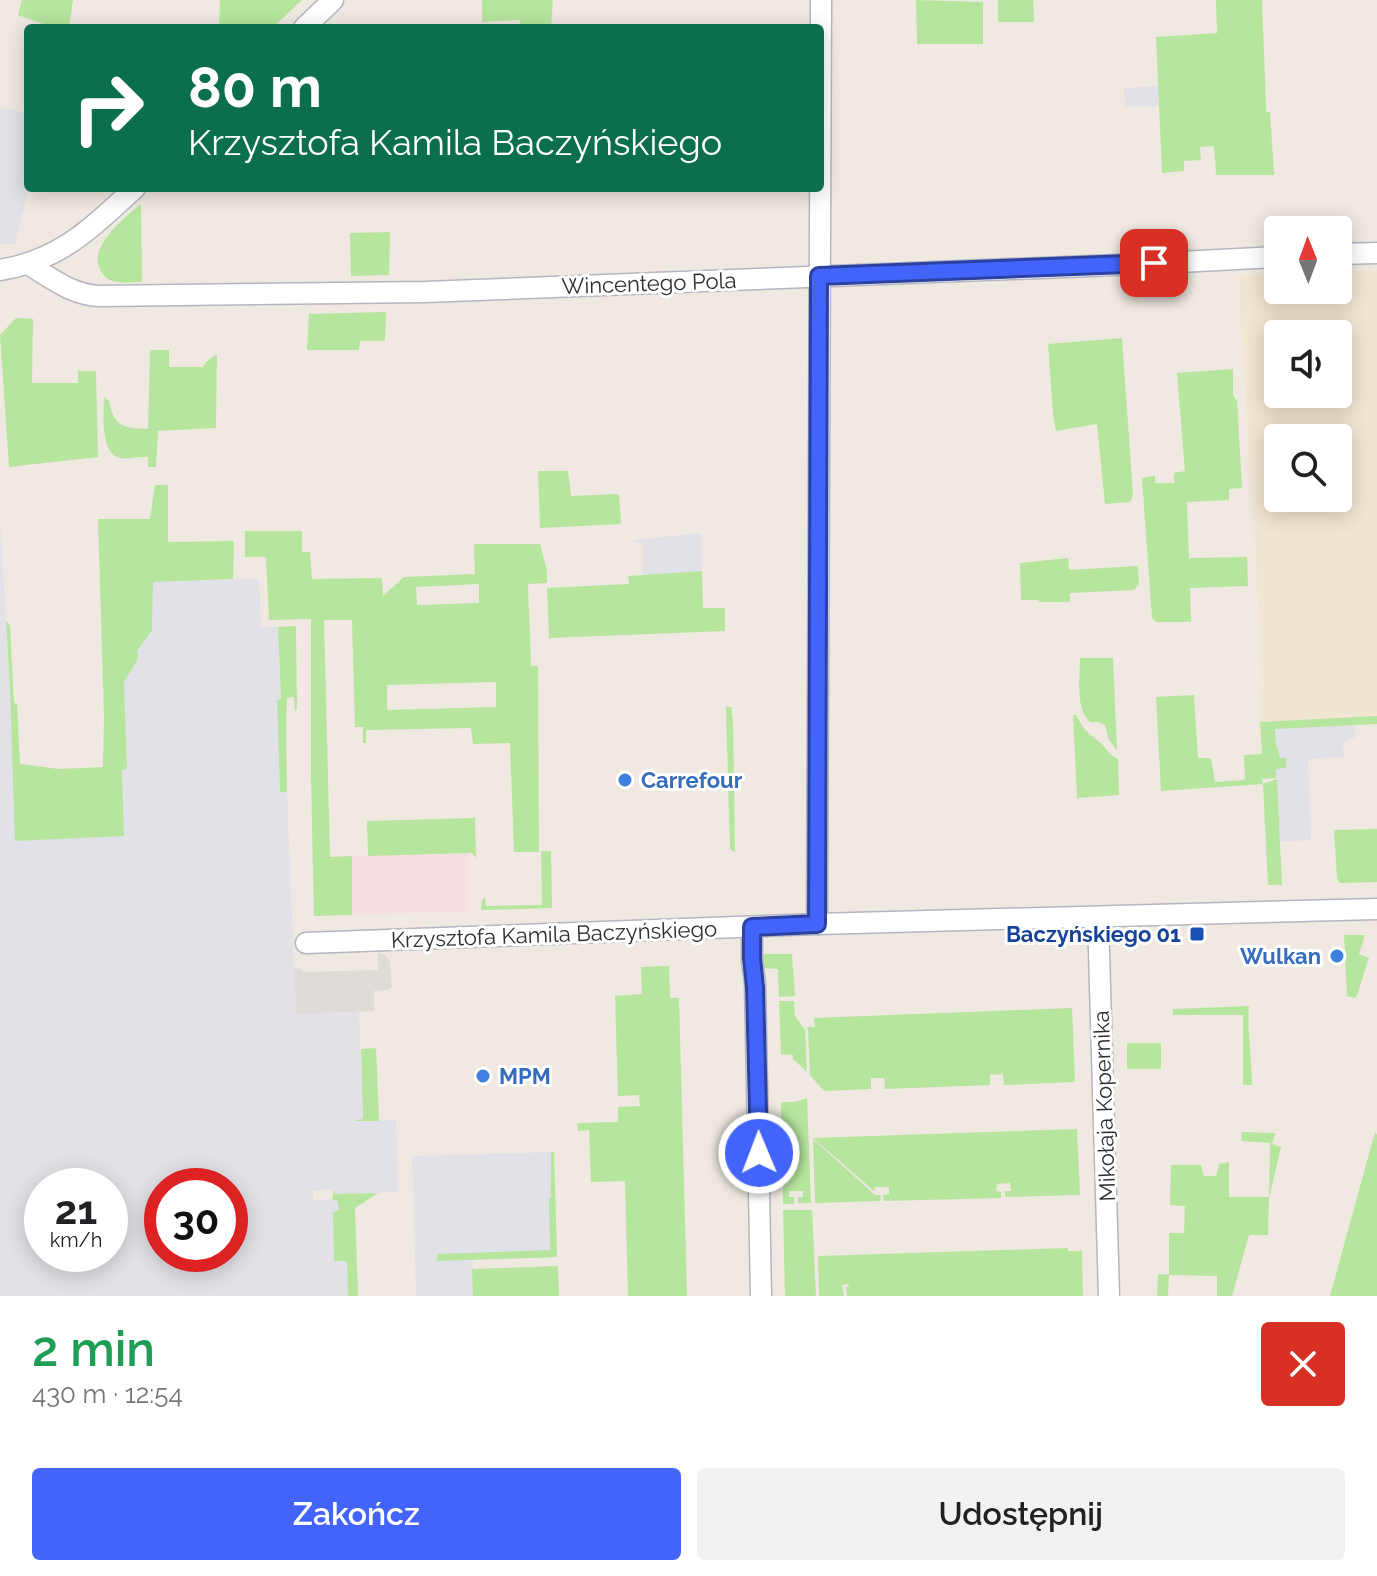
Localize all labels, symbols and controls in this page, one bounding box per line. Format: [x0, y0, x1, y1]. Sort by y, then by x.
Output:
text: 80 m [188, 54, 322, 120]
icon: right [56, 56, 160, 160]
text: Krzysztofa Kamila Baczyńskiego [188, 121, 722, 163]
north arrow [1264, 216, 1352, 304]
map controls [1264, 216, 1352, 512]
pin [1120, 229, 1188, 297]
icon: arrive [1132, 241, 1176, 285]
street label: Wincentego Pola [561, 267, 737, 299]
button: sound [1264, 320, 1352, 408]
button: search [1264, 424, 1352, 512]
place label: Carrefour [641, 767, 743, 793]
marker: Carrefour [616, 771, 634, 789]
street label: Krzysztofa Kamila Baczyńskiego [390, 915, 718, 953]
place label: Baczyńskiego 01 [1006, 921, 1181, 947]
marker: Baczyńskiego 01 [1188, 925, 1206, 943]
place label: Wulkan [1240, 943, 1321, 969]
marker: Wulkan [1328, 947, 1346, 965]
street label: Mikołaja Kopernika [1088, 1010, 1120, 1202]
place label: MPM [499, 1063, 551, 1089]
marker: MPM [474, 1067, 492, 1085]
position arrow [717, 1111, 801, 1195]
speed limit sign: 30 [144, 1168, 248, 1272]
text: 21 [55, 1186, 97, 1233]
text: km/h [50, 1228, 102, 1252]
text: 2 min [32, 1321, 155, 1377]
button: close [1261, 1322, 1345, 1406]
text: 430 m · 12:54 [32, 1379, 183, 1409]
button: Zakończ [32, 1468, 681, 1560]
button: Udostępnij [697, 1468, 1345, 1560]

